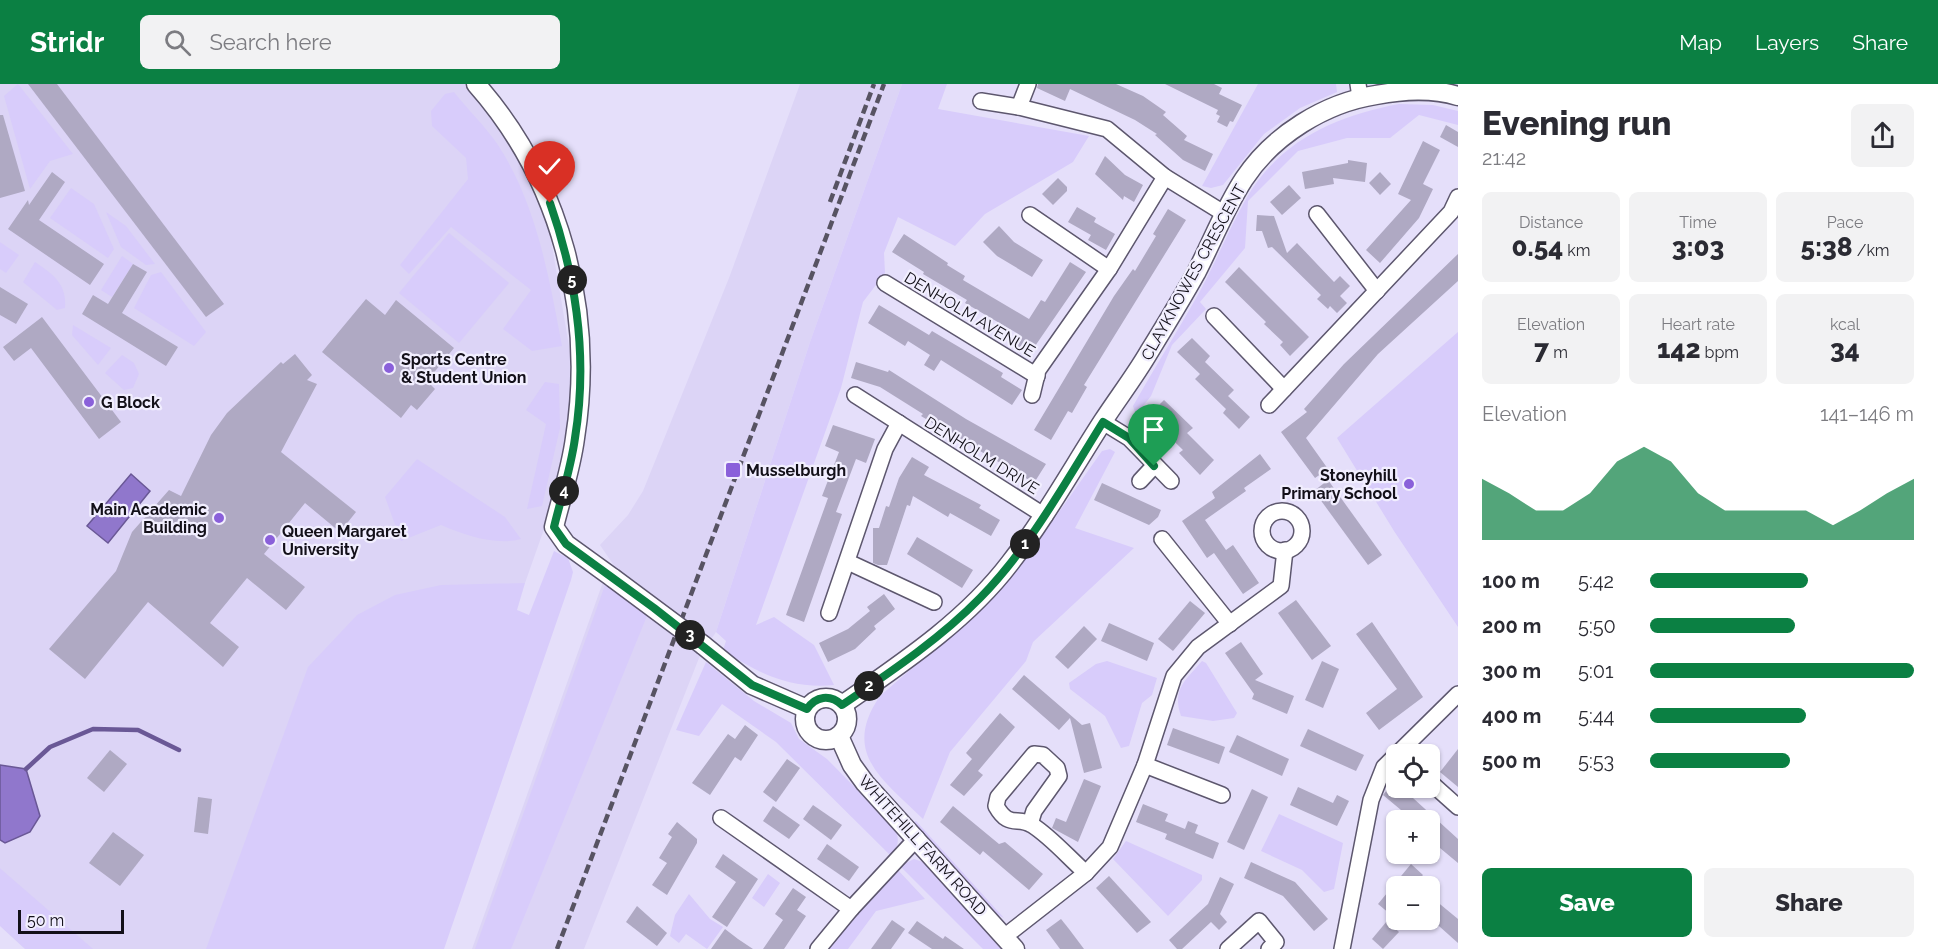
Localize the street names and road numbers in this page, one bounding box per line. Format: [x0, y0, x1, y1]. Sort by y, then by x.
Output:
street label: CLAYKNOWES CRESCENT [1137, 181, 1250, 364]
street label: DENHOLM AVENUE [901, 268, 1039, 361]
street label: DENHOLM DRIVE [921, 413, 1043, 498]
street label: WHITEHILL FARM ROAD [855, 771, 991, 919]

